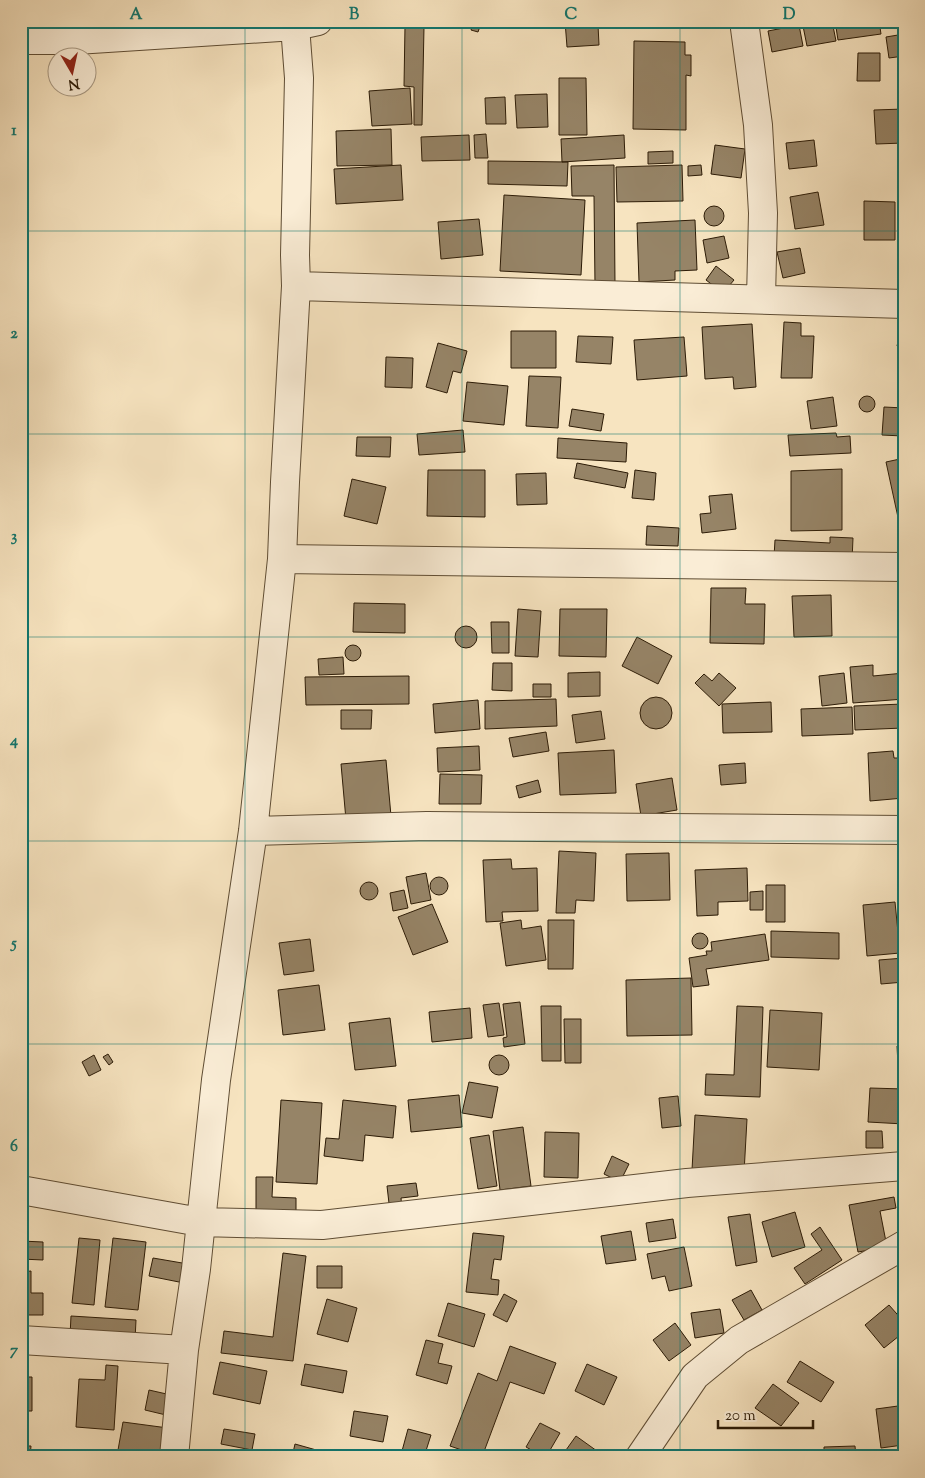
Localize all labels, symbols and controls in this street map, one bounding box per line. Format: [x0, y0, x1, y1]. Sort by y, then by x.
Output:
text: A [130, 4, 143, 27]
text: B [349, 4, 359, 27]
text: C [565, 4, 578, 27]
text: D [783, 4, 796, 27]
north arrow [48, 48, 98, 98]
text: N [67, 72, 81, 94]
text: 1 [11, 120, 17, 143]
text: 2 [10, 323, 18, 346]
text: 3 [11, 526, 18, 549]
text: 4 [9, 730, 18, 753]
text: 5 [9, 933, 17, 956]
text: 6 [10, 1136, 18, 1159]
text: 7 [10, 1340, 19, 1363]
scale bar [718, 1398, 812, 1430]
text: 20 m [725, 1406, 756, 1427]

